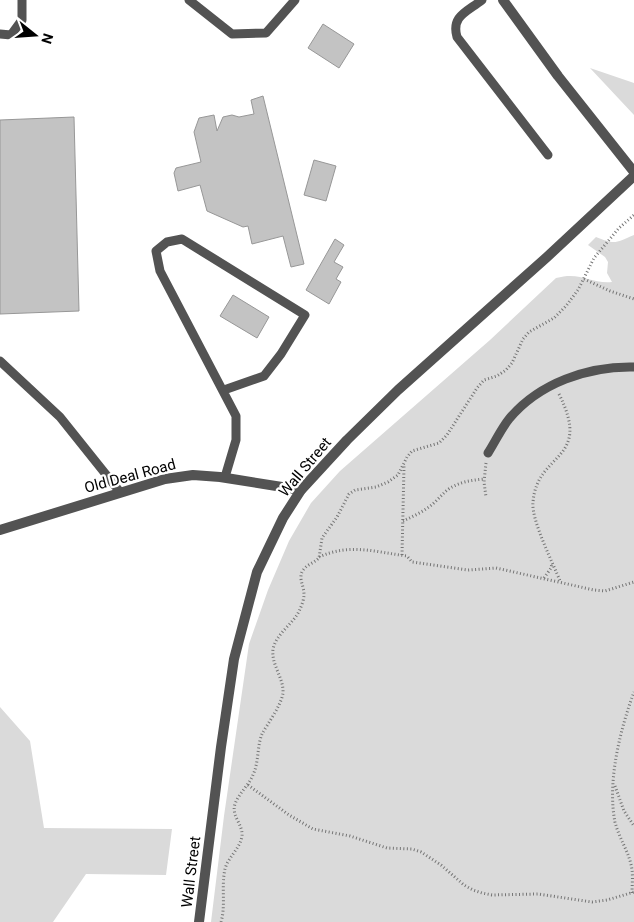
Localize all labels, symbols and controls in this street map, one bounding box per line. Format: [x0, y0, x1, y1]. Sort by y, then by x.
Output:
north arrow [10, 10, 60, 60]
text: N [38, 32, 57, 46]
street label: Wall Street [275, 434, 335, 500]
street label: Old Deal Road [82, 455, 178, 497]
street label: Wall Street [178, 835, 204, 909]

